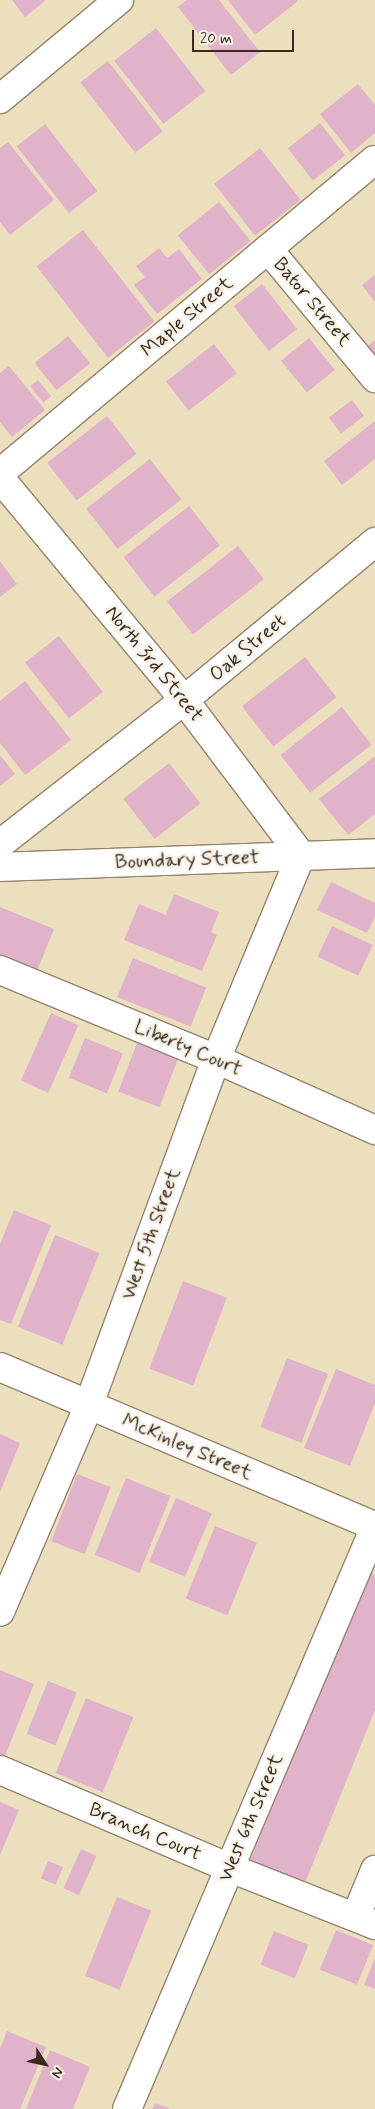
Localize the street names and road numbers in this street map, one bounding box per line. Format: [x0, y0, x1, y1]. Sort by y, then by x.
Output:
street label: Bator Street [268, 253, 356, 351]
street label: Maple Street [136, 272, 238, 362]
street label: North 3rd Street [100, 601, 208, 727]
street label: Oak Street [204, 608, 292, 688]
street label: Boundary Street [115, 846, 259, 874]
street label: Liberty Court [130, 1015, 246, 1081]
street label: West 5th Street [116, 1165, 186, 1303]
street label: McKinley Street [118, 1409, 256, 1485]
street label: West 6th Street [213, 1751, 289, 1885]
street label: Branch Court [85, 1798, 205, 1866]

